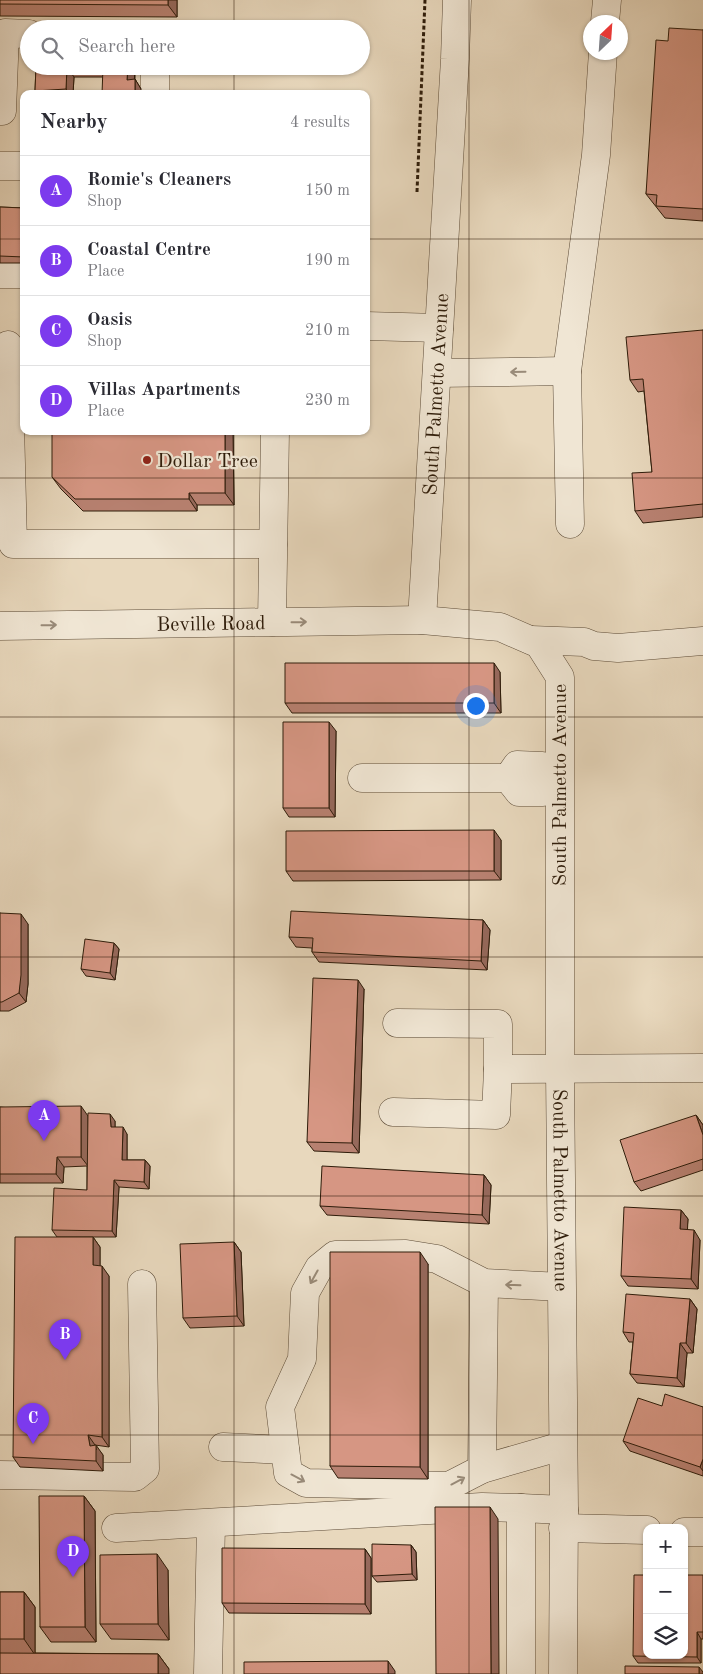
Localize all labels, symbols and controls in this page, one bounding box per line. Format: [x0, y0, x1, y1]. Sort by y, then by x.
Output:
north arrow [583, 15, 628, 60]
search box [20, 20, 370, 75]
icon: search [38, 34, 66, 62]
text: Search here [78, 38, 175, 57]
text: Nearby [40, 112, 108, 133]
text: 4 results [290, 115, 350, 131]
text: Romie's Cleaners [87, 171, 231, 190]
text: A [50, 183, 62, 199]
text: 150 m [305, 183, 350, 199]
text: Shop [87, 194, 122, 210]
text: Coastal Centre [87, 241, 211, 260]
text: B [50, 253, 62, 269]
text: 190 m [305, 253, 350, 269]
text: Place [87, 264, 124, 280]
street label: South Palmetto Avenue [421, 293, 453, 496]
text: Oasis [87, 311, 132, 330]
text: C [51, 323, 61, 339]
text: 210 m [305, 323, 350, 339]
text: Shop [87, 334, 122, 350]
one-way arrow [510, 367, 526, 377]
text: Villas Apartments [87, 381, 240, 400]
text: D [50, 393, 62, 409]
text: 230 m [305, 393, 350, 409]
text: Place [87, 404, 124, 420]
place label: Dollar Tree [157, 452, 258, 472]
marker: Dollar Tree [141, 454, 153, 466]
street label: Beville Road [156, 614, 266, 636]
one-way arrow [290, 617, 306, 627]
one-way arrow [40, 620, 56, 630]
street label: South Palmetto Avenue [551, 684, 571, 886]
your location [463, 693, 489, 719]
street label: South Palmetto Avenue [548, 1089, 570, 1291]
pin: A [28, 1100, 60, 1141]
one-way arrow [309, 1269, 319, 1284]
one-way arrow [505, 1280, 521, 1289]
pin: B [49, 1319, 81, 1360]
pin: C [17, 1403, 49, 1444]
one-way arrow [290, 1474, 305, 1483]
one-way arrow [450, 1476, 465, 1486]
map controls [643, 1524, 688, 1659]
button: + [643, 1524, 688, 1569]
pin: D [57, 1536, 89, 1577]
button: − [643, 1569, 688, 1614]
button: layers [643, 1614, 688, 1659]

